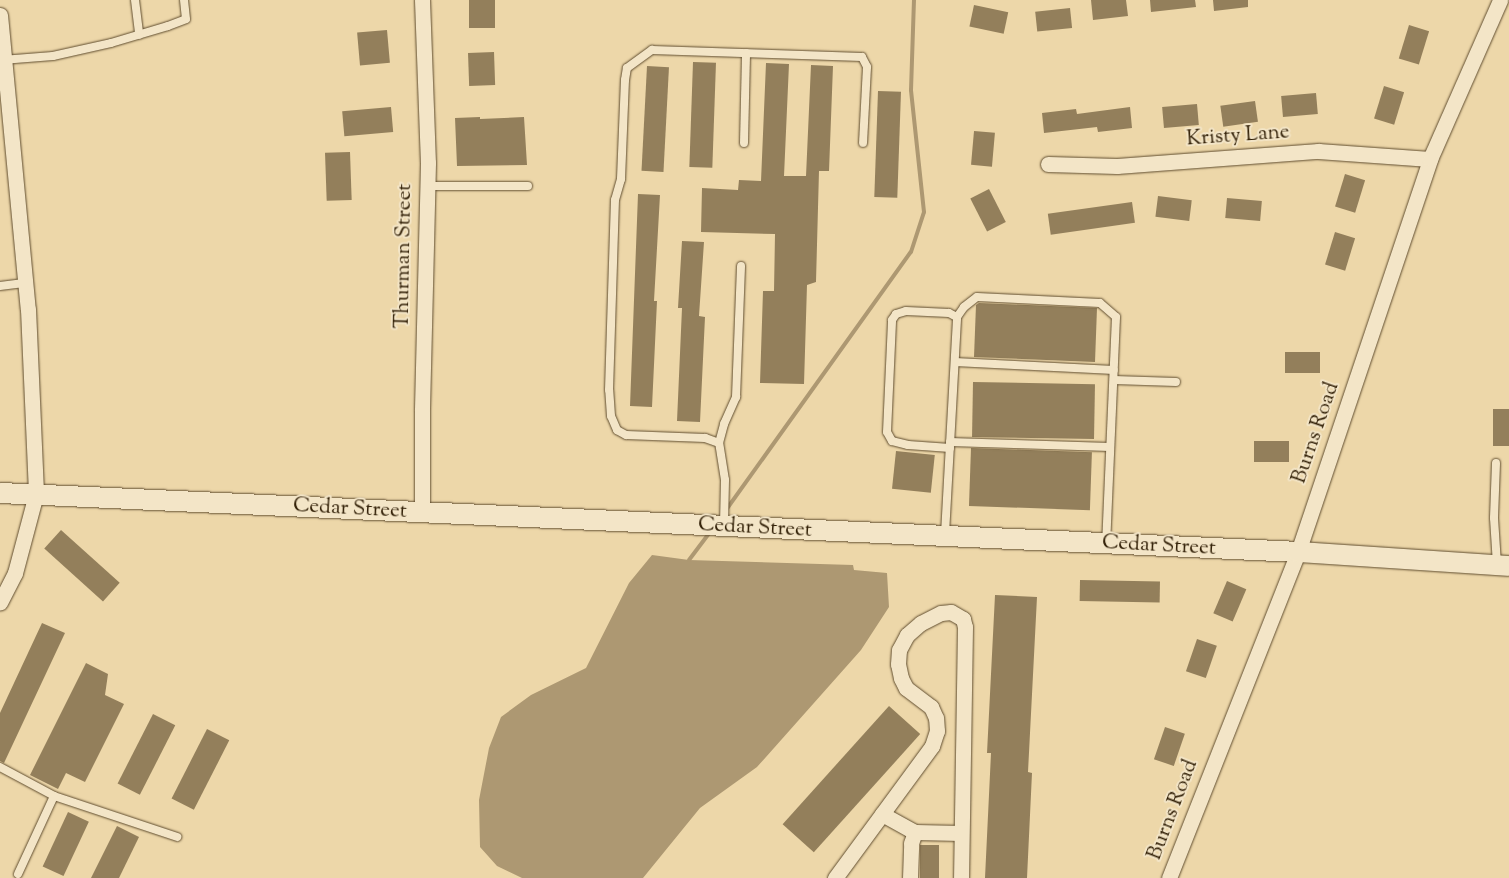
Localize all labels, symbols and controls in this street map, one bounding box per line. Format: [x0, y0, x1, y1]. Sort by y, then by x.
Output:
street label: Kristy Lane [1186, 120, 1290, 152]
street label: Thurman Street [390, 183, 418, 329]
street label: Burns Road [1287, 379, 1345, 487]
street label: Cedar Street [292, 493, 408, 525]
street label: Cedar Street [697, 512, 813, 544]
street label: Cedar Street [1101, 530, 1217, 562]
street label: Burns Road [1142, 756, 1204, 864]

